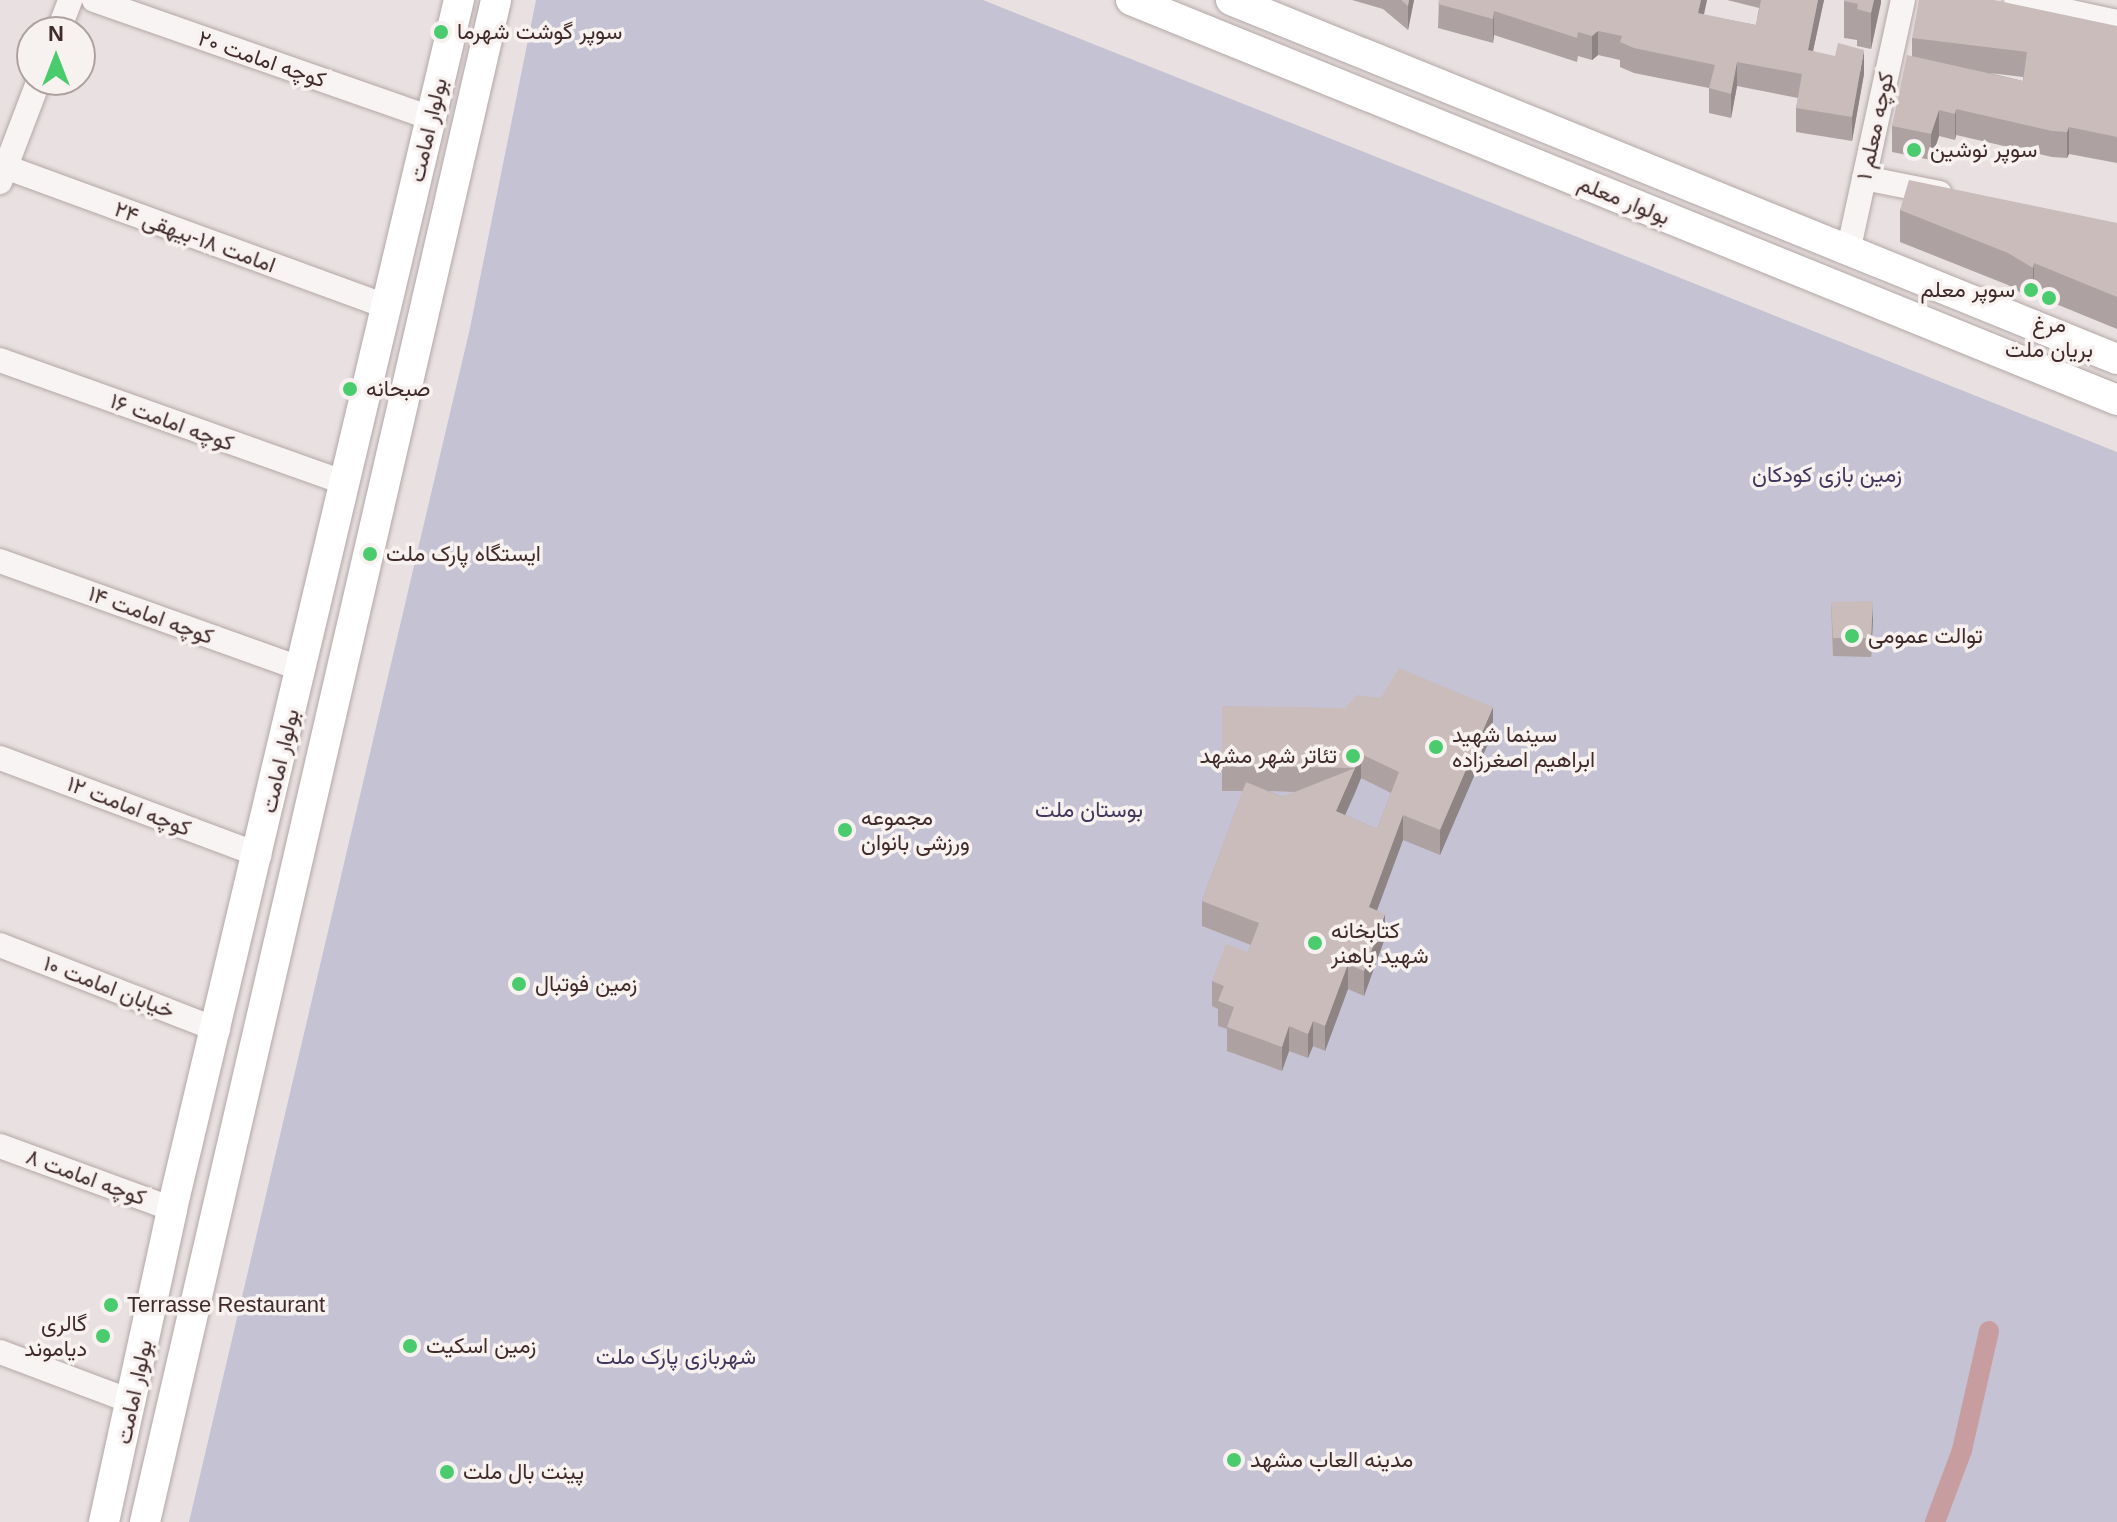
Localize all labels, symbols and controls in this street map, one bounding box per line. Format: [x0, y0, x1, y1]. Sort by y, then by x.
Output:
north arrow [16, 16, 96, 96]
place label: سوپر گوشت شهرما [457, 19, 622, 45]
text: N [48, 21, 64, 46]
marker: سوپر گوشت شهرما [432, 23, 450, 41]
street label: کوچه امامت ۲۰ [195, 25, 329, 93]
street label: کوچه معلم ۱ [1851, 70, 1899, 182]
street label: بولوار امامت [403, 75, 453, 185]
place label: سوپر نوشین [1930, 137, 2037, 163]
marker: سوپر نوشین [1905, 141, 1923, 159]
street label: بولوار معلم [1574, 170, 1674, 230]
street label: امامت ۱۸-بیهقی ۲۴ [111, 196, 279, 278]
place label: سوپر معلم [1920, 277, 2015, 303]
marker: سوپر معلم [2022, 281, 2040, 299]
marker: مرغ بریان ملت [2040, 289, 2058, 307]
place label: مرغ بریان ملت [2005, 311, 2093, 362]
place label: صبحانه [366, 376, 430, 402]
marker: صبحانه [341, 380, 359, 398]
street label: کوچه امامت ۱۶ [107, 387, 237, 457]
park label: زمین بازی کودکان [1752, 462, 1902, 488]
place label: ایستگاه پارک ملت [386, 541, 541, 567]
marker: ایستگاه پارک ملت [361, 545, 379, 563]
street label: کوچه امامت ۱۴ [85, 580, 217, 650]
place label: توالت عمومی [1868, 623, 1983, 649]
marker: توالت عمومی [1843, 627, 1861, 645]
street label: بولوار امامت [255, 706, 305, 816]
place label: سینما شهید ابراهیم اصغرزاده [1452, 721, 1595, 772]
marker: سینما شهید ابراهیم اصغرزاده [1427, 738, 1445, 756]
place label: تئاتر شهر مشهد [1199, 743, 1337, 769]
marker: تئاتر شهر مشهد [1344, 747, 1362, 765]
street label: کوچه امامت ۱۲ [63, 770, 195, 842]
park label: بوستان ملت [1035, 797, 1143, 823]
place label: مجموعه ورزشی بانوان [861, 804, 970, 856]
marker: مجموعه ورزشی بانوان [836, 821, 854, 839]
place label: کتابخانه شهید باهنر [1331, 917, 1429, 968]
marker: کتابخانه شهید باهنر [1306, 934, 1324, 952]
street label: خیابان امامت ۱۰ [40, 950, 178, 1024]
place label: زمین فوتبال [535, 971, 637, 997]
marker: زمین فوتبال [510, 975, 528, 993]
street label: کوچه امامت ۸ [22, 1143, 150, 1211]
place label: Terrasse Restaurant [127, 1292, 325, 1318]
marker: Terrasse Restaurant [102, 1296, 120, 1314]
place label: گالری دیاموند [24, 1310, 87, 1362]
marker: گالری دیاموند [94, 1327, 112, 1345]
place label: زمین اسکیت [426, 1333, 536, 1359]
street label: بولوار امامت [110, 1337, 158, 1447]
marker: زمین اسکیت [401, 1337, 419, 1355]
park label: شهربازی پارک ملت [596, 1344, 756, 1370]
place label: مدينه العاب مشهد [1250, 1447, 1413, 1473]
marker: مدينه العاب مشهد [1225, 1451, 1243, 1469]
place label: پینت بال ملت [463, 1459, 584, 1485]
marker: پینت بال ملت [438, 1463, 456, 1481]

